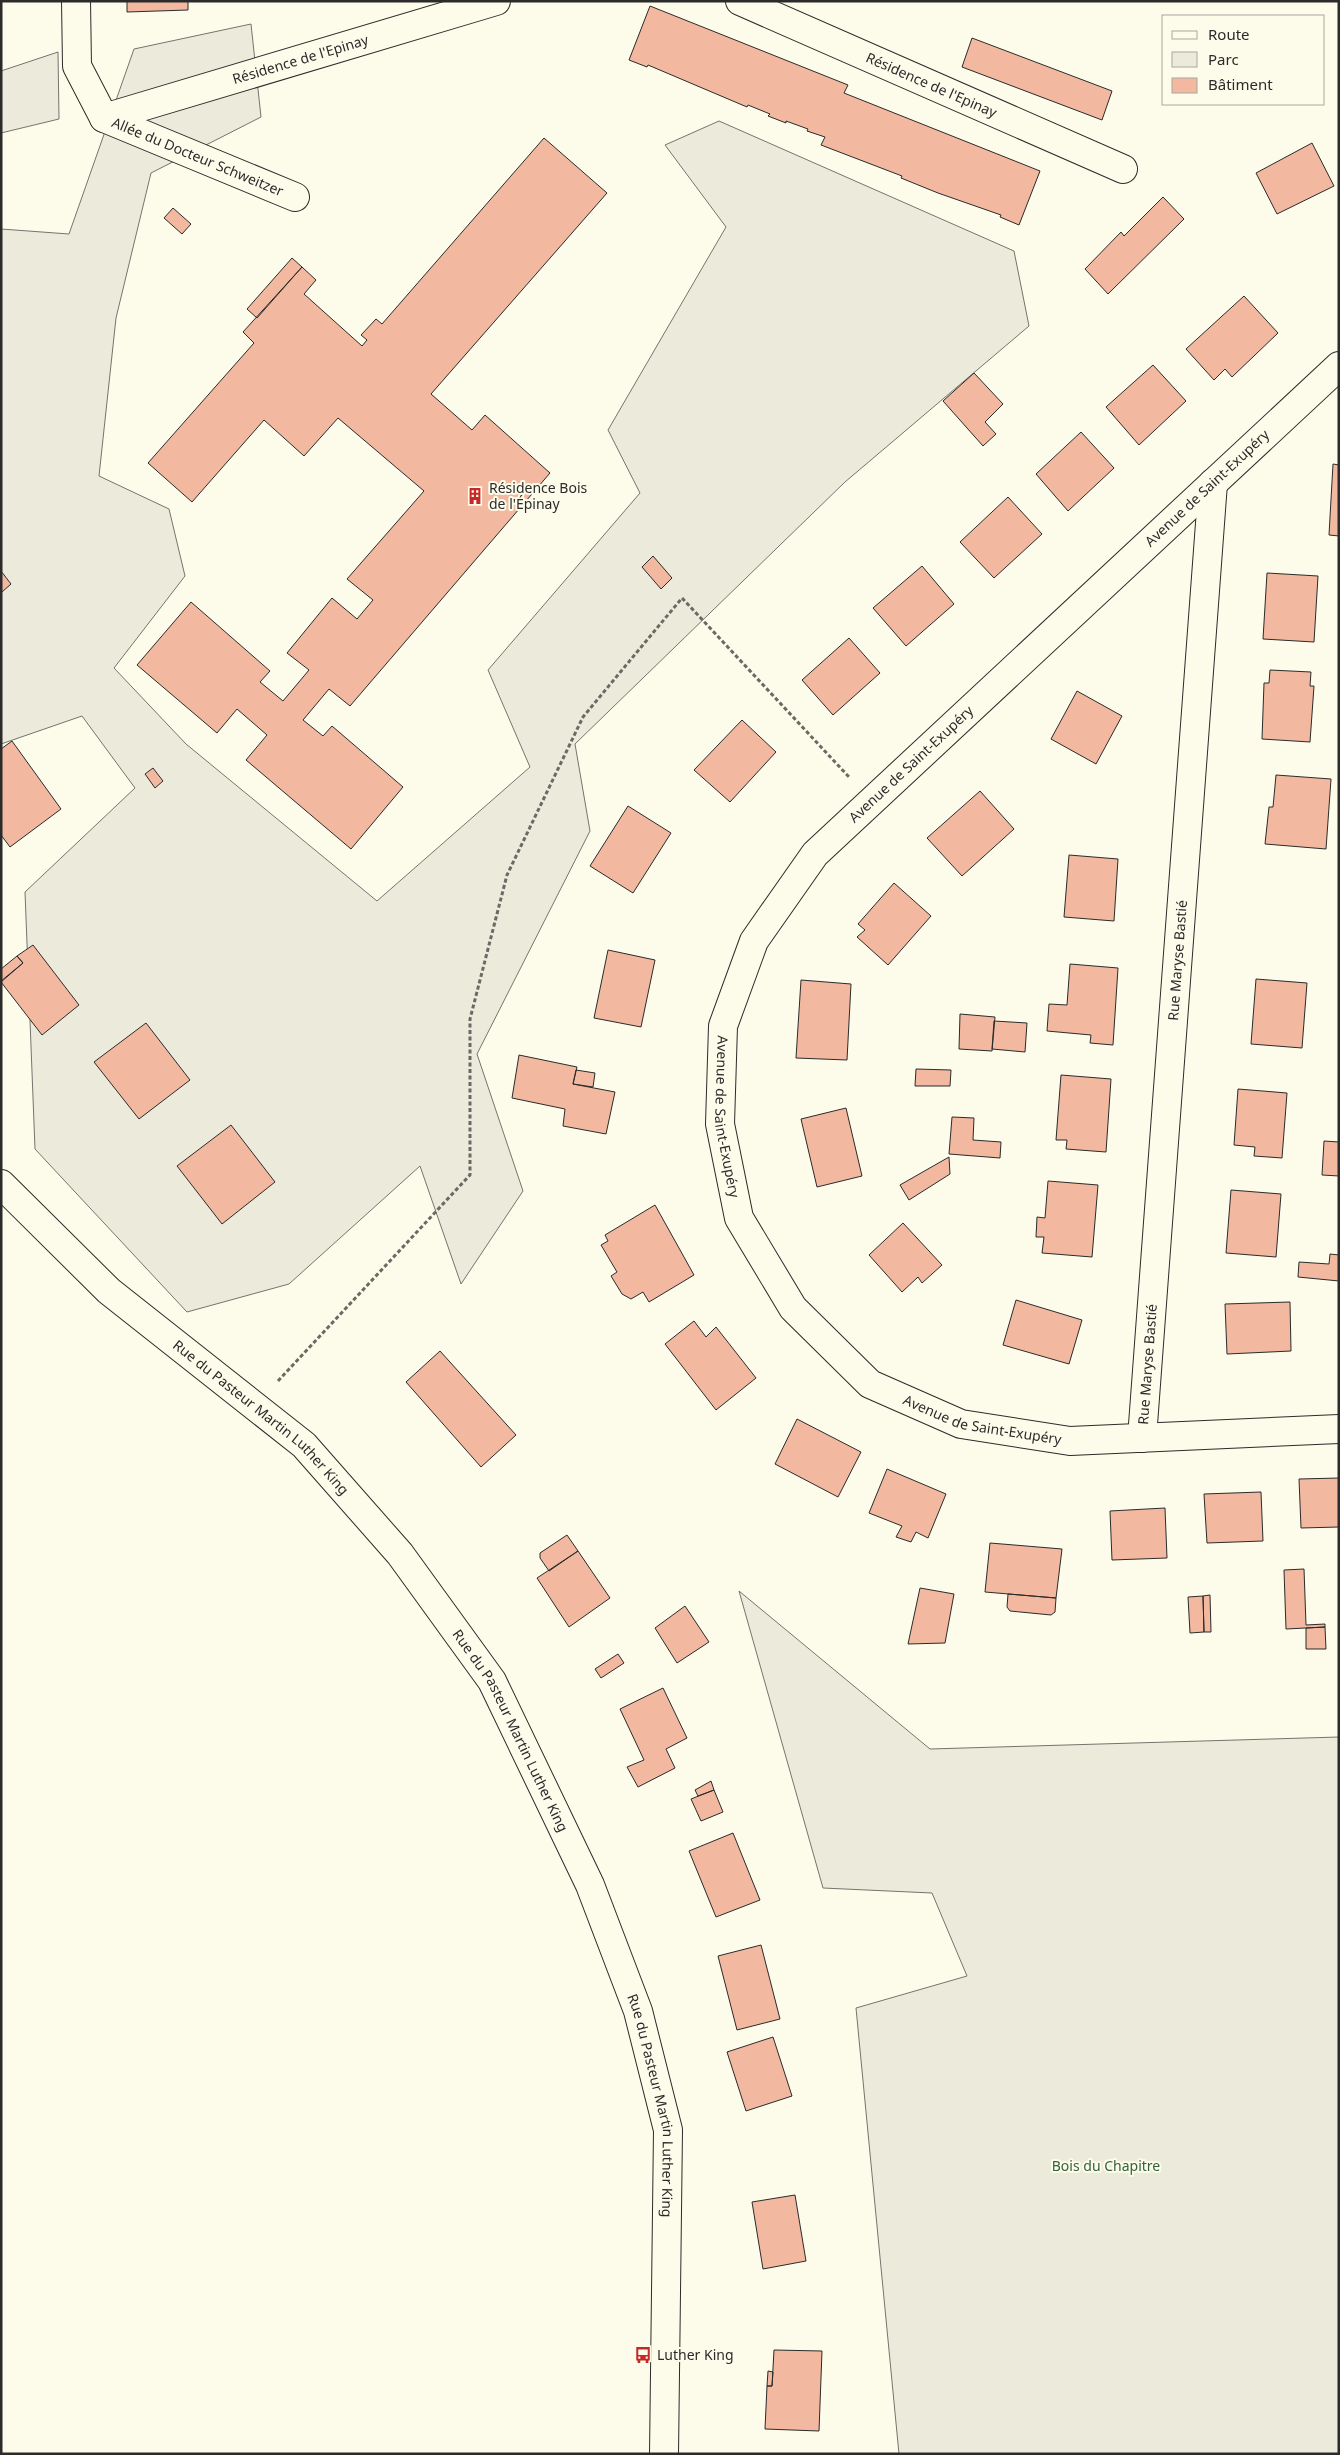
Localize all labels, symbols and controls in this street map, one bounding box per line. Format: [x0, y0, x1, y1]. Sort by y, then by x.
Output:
legend [1162, 15, 1325, 105]
text: Route [1208, 24, 1250, 44]
street label: Résidence de l'Epinay [230, 29, 371, 88]
street label: Résidence de l'Epinay [863, 47, 1001, 122]
text: Parc [1208, 49, 1239, 69]
text: Bâtiment [1208, 74, 1273, 94]
street label: Allée du Docteur Schweitzer [109, 112, 287, 200]
street label: Avenue de Saint-Exupéry [1140, 424, 1274, 550]
place label: Résidence Bois de l'Épinay [489, 478, 588, 513]
building icon: Résidence Bois de l'Épinay [465, 486, 485, 506]
street label: Avenue de Saint-Exupéry [844, 700, 978, 826]
street label: Rue Maryse Bastié [1163, 899, 1191, 1021]
street label: Avenue de Saint-Exupéry [711, 1035, 745, 1200]
street label: Rue Maryse Bastié [1133, 1303, 1161, 1425]
street label: Rue du Pasteur Martin Luther King [169, 1335, 353, 1499]
street label: Avenue de Saint-Exupéry [900, 1390, 1064, 1449]
street label: Rue du Pasteur Martin Luther King [449, 1625, 573, 1835]
street label: Rue du Pasteur Martin Luther King [623, 1991, 678, 2218]
park label: Bois du Chapitre [1052, 2156, 1160, 2175]
bus stop icon: Luther King [633, 2345, 653, 2365]
place label: Luther King [657, 2345, 734, 2364]

